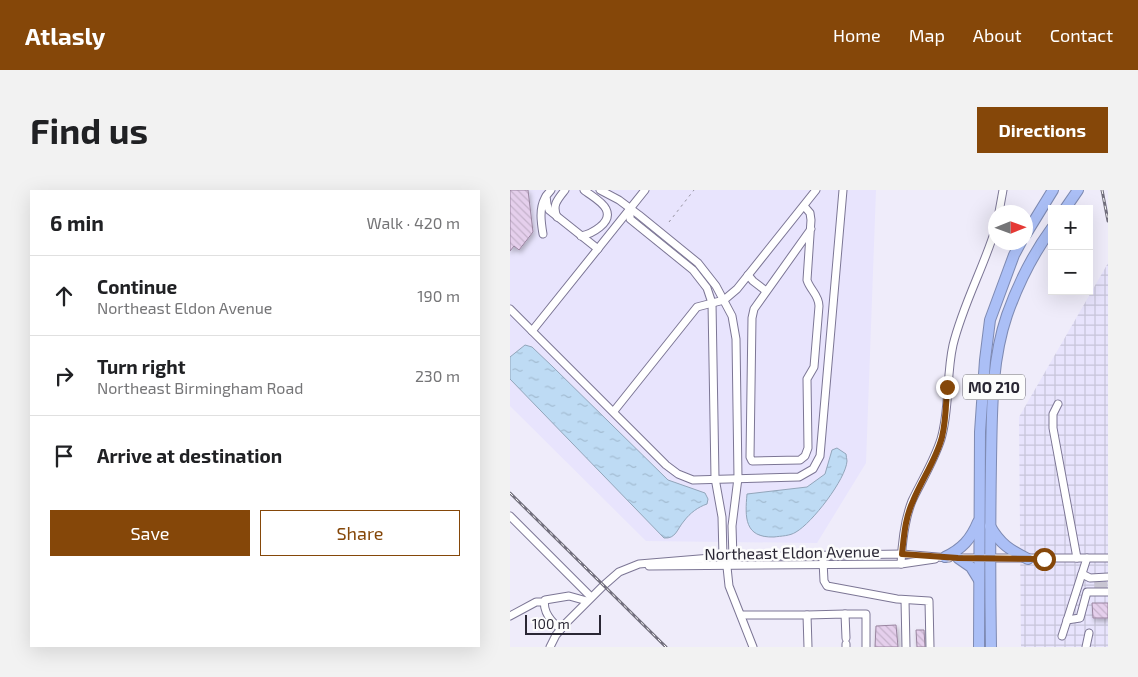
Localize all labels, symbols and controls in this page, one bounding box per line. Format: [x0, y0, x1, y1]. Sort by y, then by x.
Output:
text: Atlasly [25, 21, 105, 50]
text: Home [833, 24, 881, 46]
text: Map [909, 24, 945, 46]
text: About [973, 24, 1022, 46]
text: Contact [1050, 24, 1113, 46]
button: Directions [977, 107, 1108, 153]
text: Find us [30, 109, 148, 151]
north arrow [988, 205, 1033, 250]
map controls [1048, 205, 1093, 295]
button: + [1048, 205, 1093, 250]
text: 6 min [50, 210, 104, 235]
text: Walk · 420 m [367, 213, 460, 232]
button: − [1048, 250, 1093, 295]
text: Continue [97, 275, 177, 298]
icon: ahead [50, 282, 78, 310]
text: 190 m [417, 286, 460, 305]
text: Northeast Eldon Avenue [97, 298, 272, 317]
text: Turn right [97, 355, 185, 378]
icon: right [50, 362, 78, 390]
text: 230 m [415, 366, 460, 385]
road number: MO 210 [963, 374, 1025, 400]
route end [936, 376, 959, 399]
text: Northeast Birmingham Road [97, 378, 303, 397]
icon: arrive [50, 442, 78, 470]
text: Arrive at destination [97, 444, 282, 467]
button: Save [50, 510, 250, 556]
button: Share [260, 510, 460, 556]
street label: Northeast Eldon Avenue [704, 541, 880, 563]
route start [1033, 548, 1056, 571]
scale bar [525, 612, 601, 635]
text: 100 m [532, 615, 570, 632]

